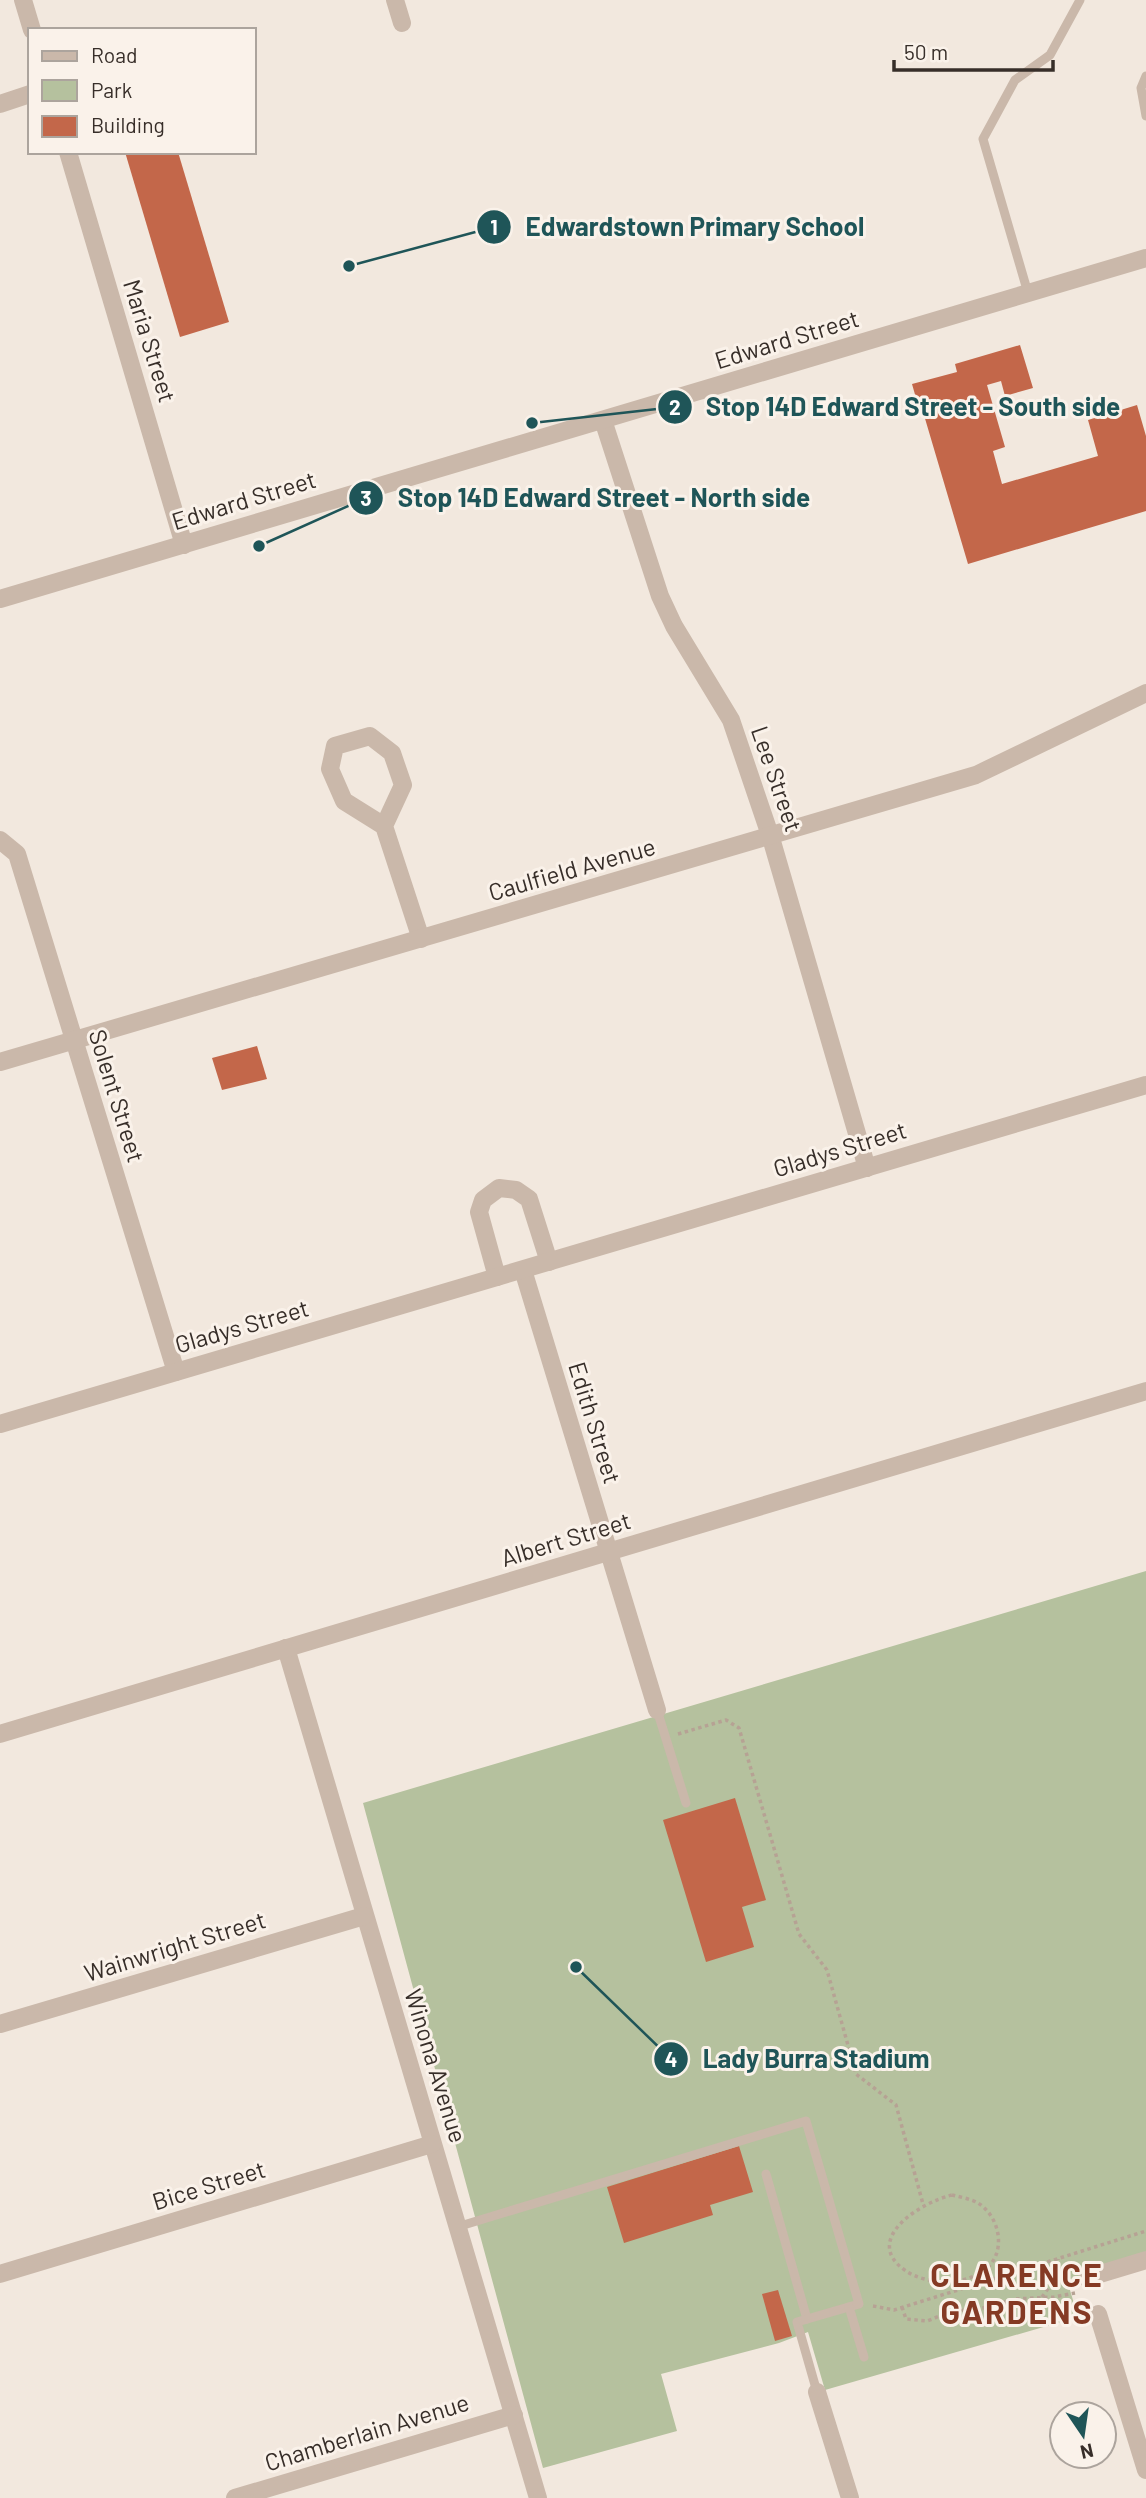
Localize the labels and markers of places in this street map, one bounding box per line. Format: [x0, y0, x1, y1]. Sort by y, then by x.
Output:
callout: Edwardstown Primary School [476, 204, 878, 251]
callout: Stop 14D Edward Street - South side [657, 384, 1135, 431]
callout: Stop 14D Edward Street - North side [349, 475, 824, 522]
callout: Lady Burra Stadium [654, 2036, 943, 2083]

